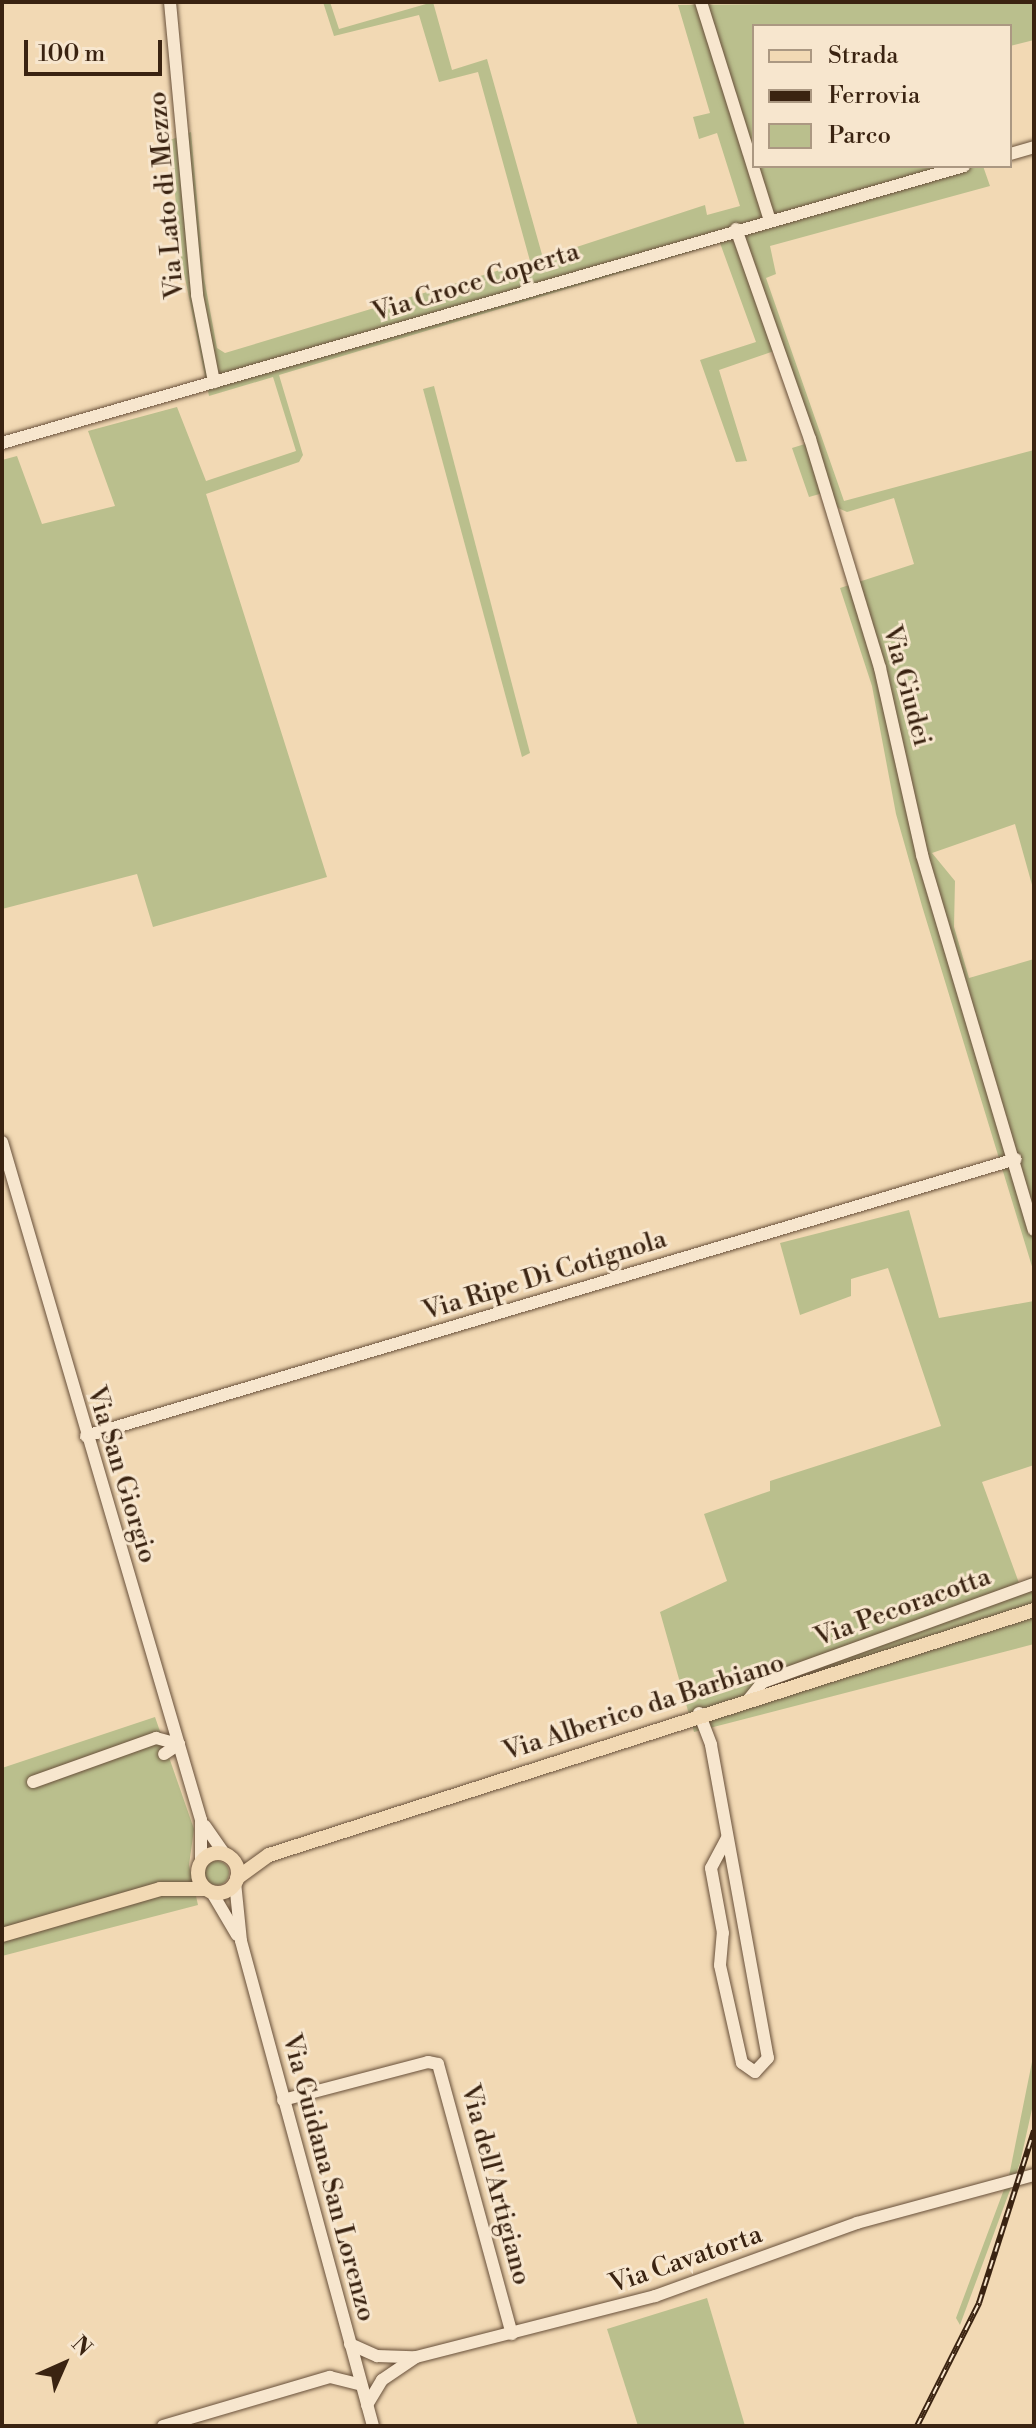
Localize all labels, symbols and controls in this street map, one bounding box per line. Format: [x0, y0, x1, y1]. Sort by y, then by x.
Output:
scale bar [28, 24, 166, 74]
legend [752, 24, 1012, 168]
text: 100 m [38, 39, 105, 69]
text: Strada [828, 41, 898, 71]
text: Ferrovia [828, 81, 920, 111]
street label: Via Lato di Mezzo [142, 90, 192, 300]
text: Parco [828, 121, 891, 151]
street label: Via Croce Coperta [369, 237, 583, 329]
street label: Via Giudei [875, 622, 937, 750]
street label: Via Ripe Di Cotignola [420, 1224, 670, 1328]
street label: Via San Giorgio [79, 1383, 163, 1567]
street label: Via Pecoracotta [811, 1562, 995, 1654]
street label: Via Alberico da Barbiano [500, 1648, 788, 1768]
street label: Via Guidana San Lorenzo [275, 2031, 381, 2325]
street label: Via dell'Artigiano [453, 2081, 537, 2289]
street label: Via Cavatorta [606, 2219, 766, 2301]
north arrow [24, 2324, 104, 2404]
text: N [66, 2331, 97, 2362]

